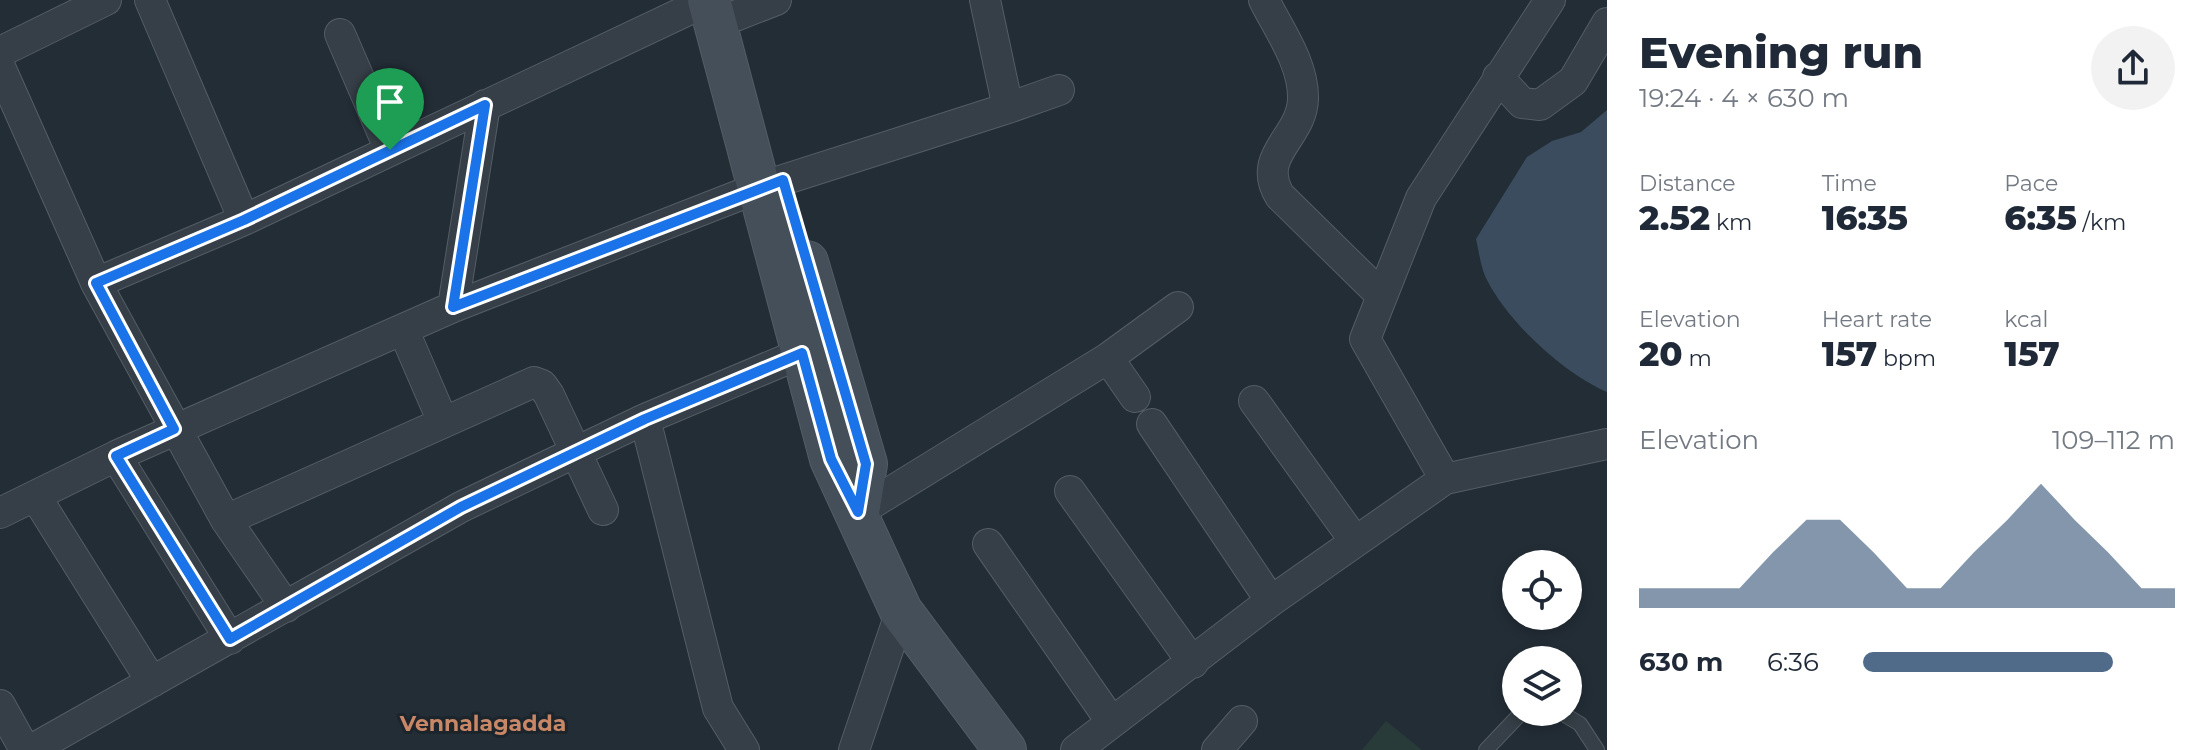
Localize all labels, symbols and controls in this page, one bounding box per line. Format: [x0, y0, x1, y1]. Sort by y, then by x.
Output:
text: Evening run [1639, 25, 1923, 79]
button: share [2091, 26, 2175, 110]
pin [356, 68, 424, 150]
icon: arrive [368, 80, 412, 124]
text: 19:24 · 4 × 630 m [1639, 82, 1849, 114]
text: Distance [1639, 170, 1736, 197]
text: Time [1822, 170, 1877, 197]
text: Pace [2004, 170, 2058, 197]
text: 2.52 [1639, 197, 1710, 239]
text: 16:35 [1822, 197, 1908, 239]
text: 6:35 [2004, 197, 2077, 239]
text: km [1710, 209, 1752, 236]
text: /km [2077, 209, 2126, 236]
text: Elevation [1639, 306, 1741, 333]
text: Heart rate [1822, 306, 1932, 333]
text: kcal [2004, 306, 2048, 333]
text: 20 [1639, 333, 1683, 375]
text: 157 [1822, 333, 1877, 375]
text: 157 [2004, 333, 2060, 375]
text: m [1683, 345, 1712, 372]
text: bpm [1877, 345, 1936, 372]
text: Elevation [1639, 424, 1759, 456]
text: 109–112 m [2052, 424, 2175, 456]
map controls [1502, 550, 1582, 726]
button: locate [1502, 550, 1582, 630]
button: layers [1502, 646, 1582, 726]
text: 630 m [1639, 646, 1723, 678]
text: 6:36 [1767, 646, 1819, 678]
district label: Vennalagadda [399, 710, 566, 737]

